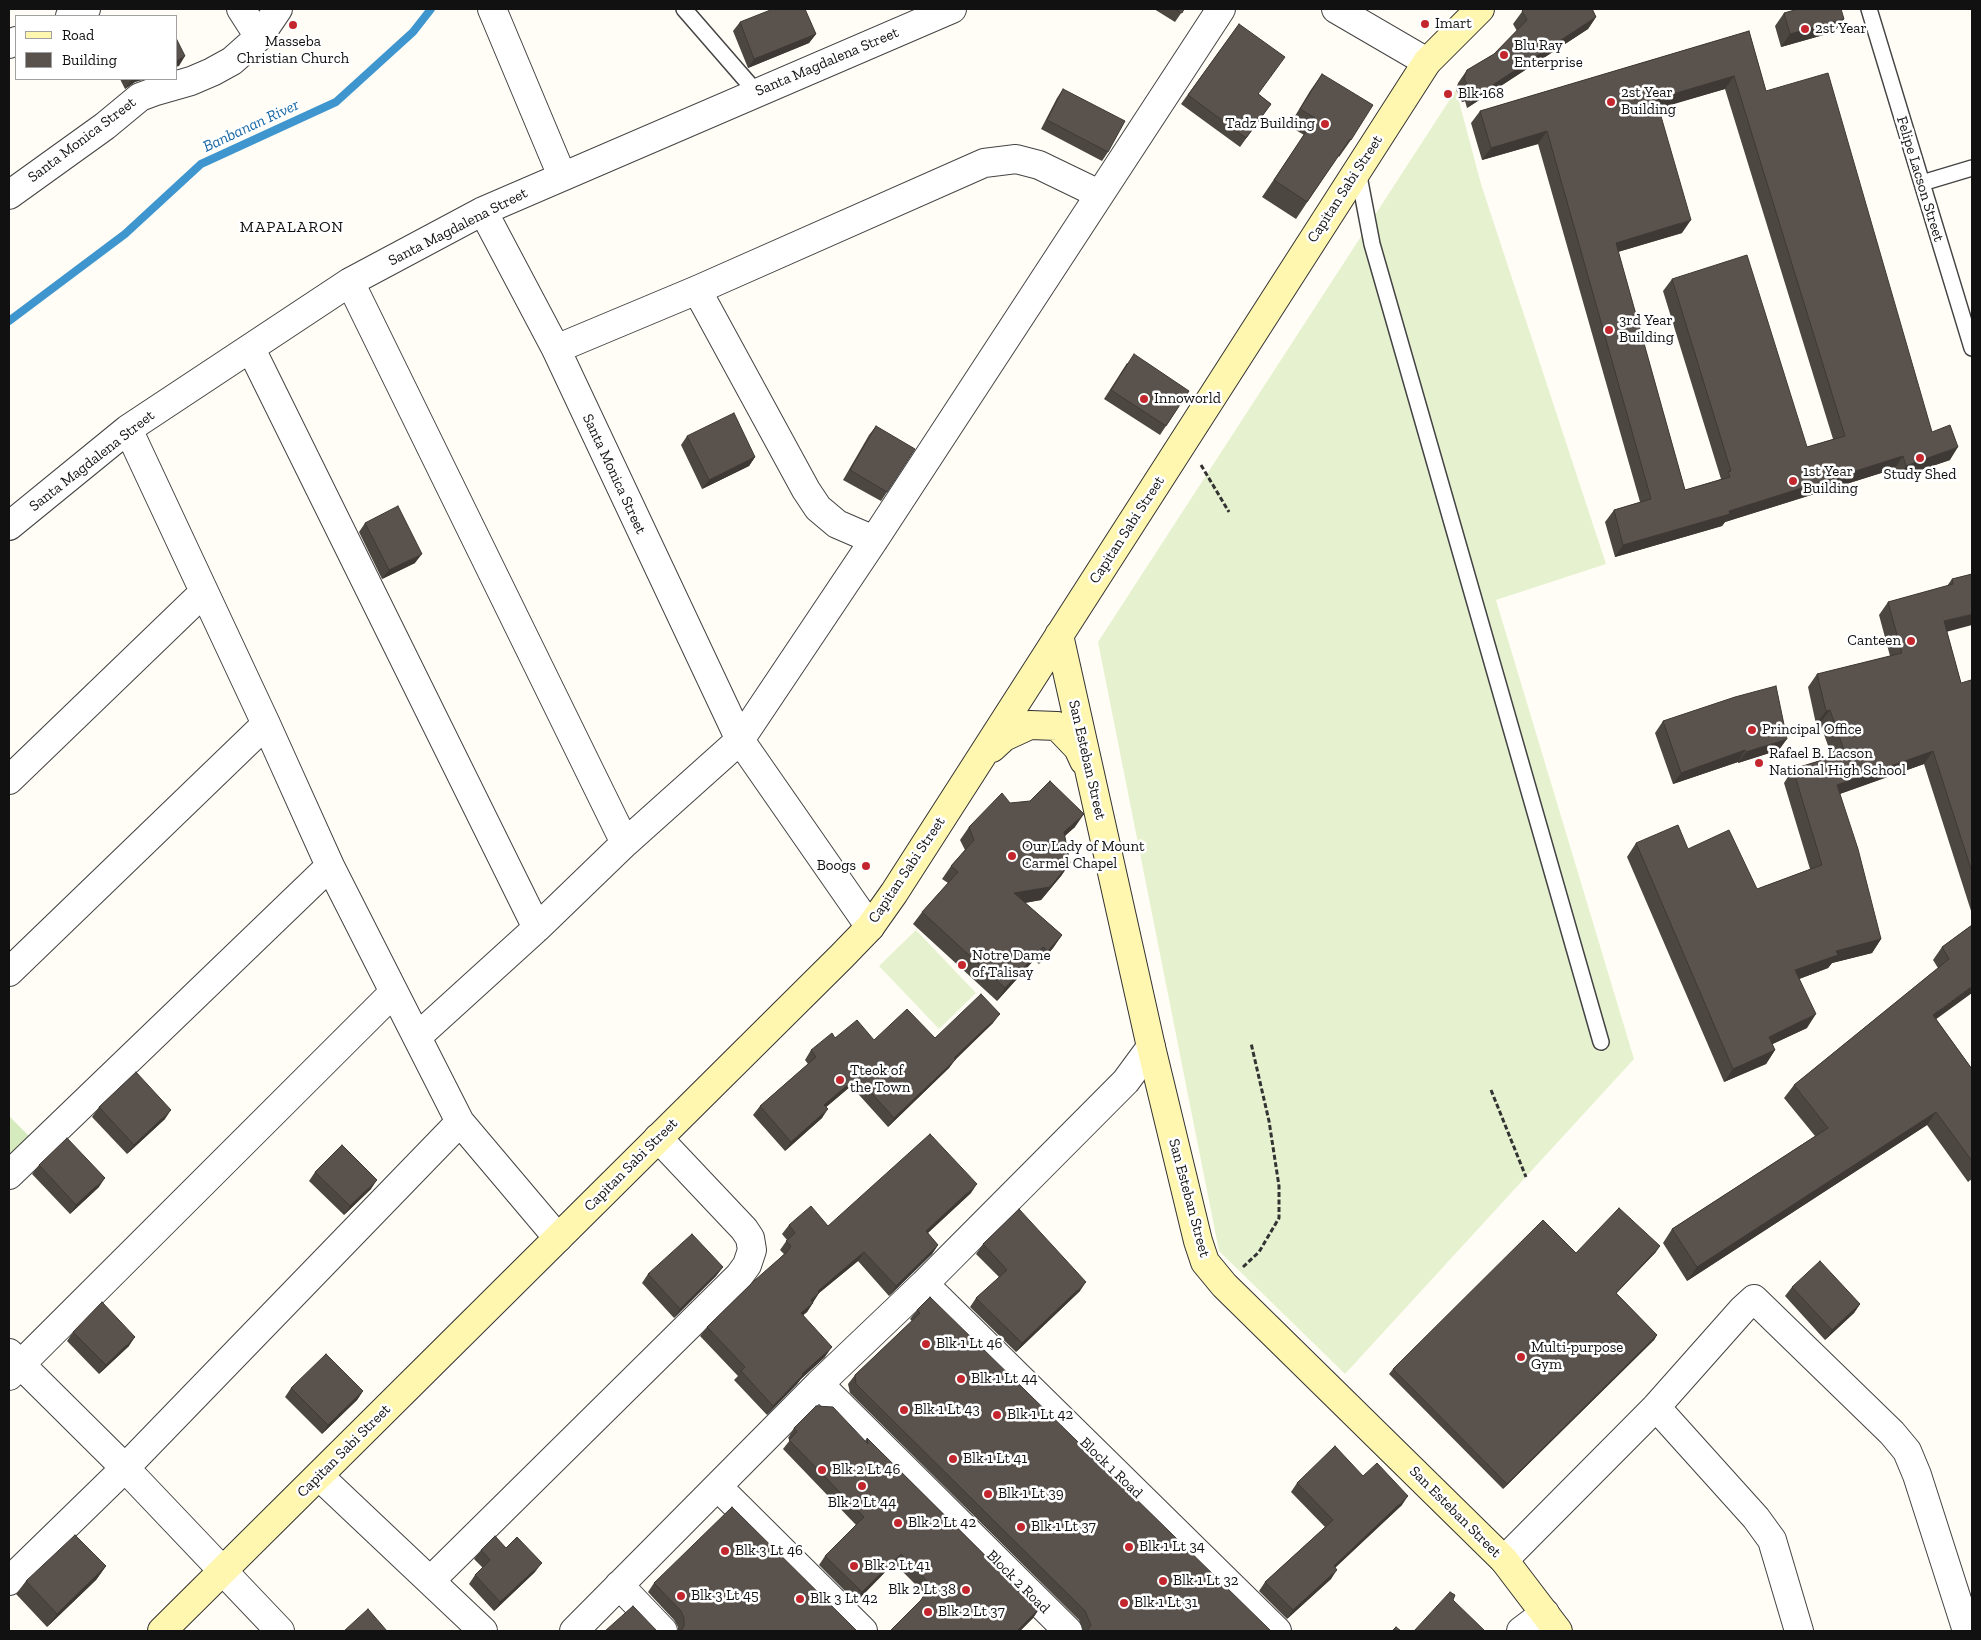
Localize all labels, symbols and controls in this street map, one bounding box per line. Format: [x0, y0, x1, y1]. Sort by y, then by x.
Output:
legend [15, 15, 178, 80]
place label: Imart [1435, 15, 1472, 33]
marker: Imart [1419, 18, 1431, 30]
marker: Masseba Christian Church [287, 19, 299, 31]
place label: 2st Year [1815, 20, 1867, 38]
marker: 2st Year [1799, 23, 1811, 35]
street label: Santa Magdalena Street [753, 24, 901, 100]
text: Road [62, 26, 94, 44]
place label: Masseba Christian Church [237, 33, 349, 68]
place label: Blu Ray Enterprise [1514, 37, 1583, 72]
marker: Blu Ray Enterprise [1498, 49, 1510, 61]
text: Building [62, 51, 117, 69]
place label: 2st Year Building [1621, 84, 1676, 119]
place label: Blk 168 [1458, 85, 1504, 103]
marker: Blk 168 [1442, 88, 1454, 100]
street label: Santa Monica Street [24, 94, 140, 186]
water label: Banbanan River [200, 95, 302, 157]
marker: 2st Year Building [1605, 96, 1617, 108]
street label: Felipe Lacson Street [1892, 114, 1948, 244]
place label: Tadz Building [1225, 115, 1315, 133]
marker: Tadz Building [1319, 118, 1331, 130]
street label: Capitan Sabi Street [1304, 132, 1386, 246]
street label: Santa Magdalena Street [385, 184, 531, 270]
district label: MAPALARON [239, 217, 345, 237]
place label: 3rd Year Building [1619, 312, 1674, 347]
marker: 3rd Year Building [1603, 324, 1615, 336]
place label: Innoworld [1154, 390, 1221, 408]
marker: Innoworld [1138, 393, 1150, 405]
street label: Santa Magdalena Street [26, 407, 158, 515]
street label: Santa Monica Street [578, 411, 650, 537]
marker: Study Shed [1914, 452, 1926, 464]
place label: 1st Year Building [1803, 463, 1858, 498]
place label: Study Shed [1884, 466, 1956, 484]
street label: Capitan Sabi Street [1086, 473, 1168, 587]
marker: 1st Year Building [1787, 475, 1799, 487]
place label: Canteen [1847, 632, 1901, 650]
marker: Canteen [1905, 635, 1917, 647]
street label: San Esteban Street [1065, 699, 1109, 821]
place label: Principal Office [1762, 721, 1862, 739]
marker: Principal Office [1746, 724, 1758, 736]
place label: Rafael B. Lacson National High School [1769, 745, 1906, 780]
marker: Rafael B. Lacson National High School [1753, 757, 1765, 769]
street label: Capitan Sabi Street [865, 813, 949, 927]
place label: Our Lady of Mount Carmel Chapel [1022, 838, 1145, 873]
marker: Our Lady of Mount Carmel Chapel [1006, 850, 1018, 862]
place label: Boogs [817, 857, 856, 875]
marker: Boogs [860, 860, 872, 872]
place label: Notre Dame of Talisay [972, 947, 1050, 982]
marker: Notre Dame of Talisay [956, 959, 968, 971]
place label: Tteok of the Town [850, 1062, 910, 1097]
marker: Tteok of the Town [834, 1074, 846, 1086]
street label: Capitan Sabi Street [581, 1115, 681, 1215]
street label: San Esteban Street [1165, 1137, 1213, 1259]
place label: Blk 1 Lt 46 [936, 1335, 1002, 1353]
marker: Blk 1 Lt 46 [920, 1338, 932, 1350]
place label: Multi-purpose Gym [1531, 1339, 1623, 1374]
marker: Multi-purpose Gym [1515, 1351, 1527, 1363]
place label: Blk 1 Lt 44 [971, 1370, 1038, 1388]
marker: Blk 1 Lt 44 [955, 1373, 967, 1385]
street label: Capitan Sabi Street [294, 1401, 394, 1501]
place label: Blk 1 Lt 43 [914, 1401, 980, 1419]
marker: Blk 1 Lt 43 [898, 1404, 910, 1416]
place label: Blk 1 Lt 42 [1007, 1406, 1073, 1424]
marker: Blk 1 Lt 42 [991, 1409, 1003, 1421]
street label: Block 1 Road [1076, 1434, 1146, 1502]
place label: Blk 1 Lt 41 [963, 1450, 1027, 1468]
marker: Blk 1 Lt 41 [947, 1453, 959, 1465]
place label: Blk 2 Lt 46 [832, 1461, 900, 1479]
street label: San Esteban Street [1405, 1462, 1505, 1562]
marker: Blk 2 Lt 46 [816, 1464, 828, 1476]
marker: Blk 2 Lt 44 [856, 1480, 868, 1492]
place label: Blk 1 Lt 39 [998, 1485, 1064, 1503]
marker: Blk 1 Lt 39 [982, 1488, 994, 1500]
place label: Blk 2 Lt 44 [828, 1494, 896, 1512]
place label: Blk 2 Lt 42 [908, 1514, 976, 1532]
marker: Blk 2 Lt 42 [892, 1517, 904, 1529]
place label: Blk 1 Lt 37 [1031, 1518, 1096, 1536]
marker: Blk 1 Lt 37 [1015, 1521, 1027, 1533]
place label: Blk 1 Lt 34 [1139, 1538, 1205, 1556]
marker: Blk 1 Lt 34 [1123, 1541, 1135, 1553]
place label: Blk 3 Lt 46 [735, 1542, 803, 1560]
marker: Blk 3 Lt 46 [719, 1545, 731, 1557]
street label: Block 2 Road [983, 1547, 1053, 1617]
place label: Blk 2 Lt 41 [864, 1557, 930, 1575]
marker: Blk 2 Lt 41 [848, 1560, 860, 1572]
place label: Blk 1 Lt 32 [1173, 1572, 1238, 1590]
marker: Blk 1 Lt 32 [1157, 1575, 1169, 1587]
place label: Blk 2 Lt 38 [888, 1581, 956, 1599]
marker: Blk 2 Lt 38 [960, 1584, 972, 1596]
place label: Blk 3 Lt 45 [691, 1587, 759, 1605]
marker: Blk 3 Lt 45 [675, 1590, 687, 1602]
place label: Blk 3 Lt 42 [810, 1590, 878, 1608]
marker: Blk 3 Lt 42 [794, 1593, 806, 1605]
place label: Blk 1 Lt 31 [1134, 1594, 1198, 1612]
marker: Blk 1 Lt 31 [1118, 1597, 1130, 1609]
place label: Blk 2 Lt 37 [938, 1603, 1005, 1621]
marker: Blk 2 Lt 37 [922, 1606, 934, 1618]

